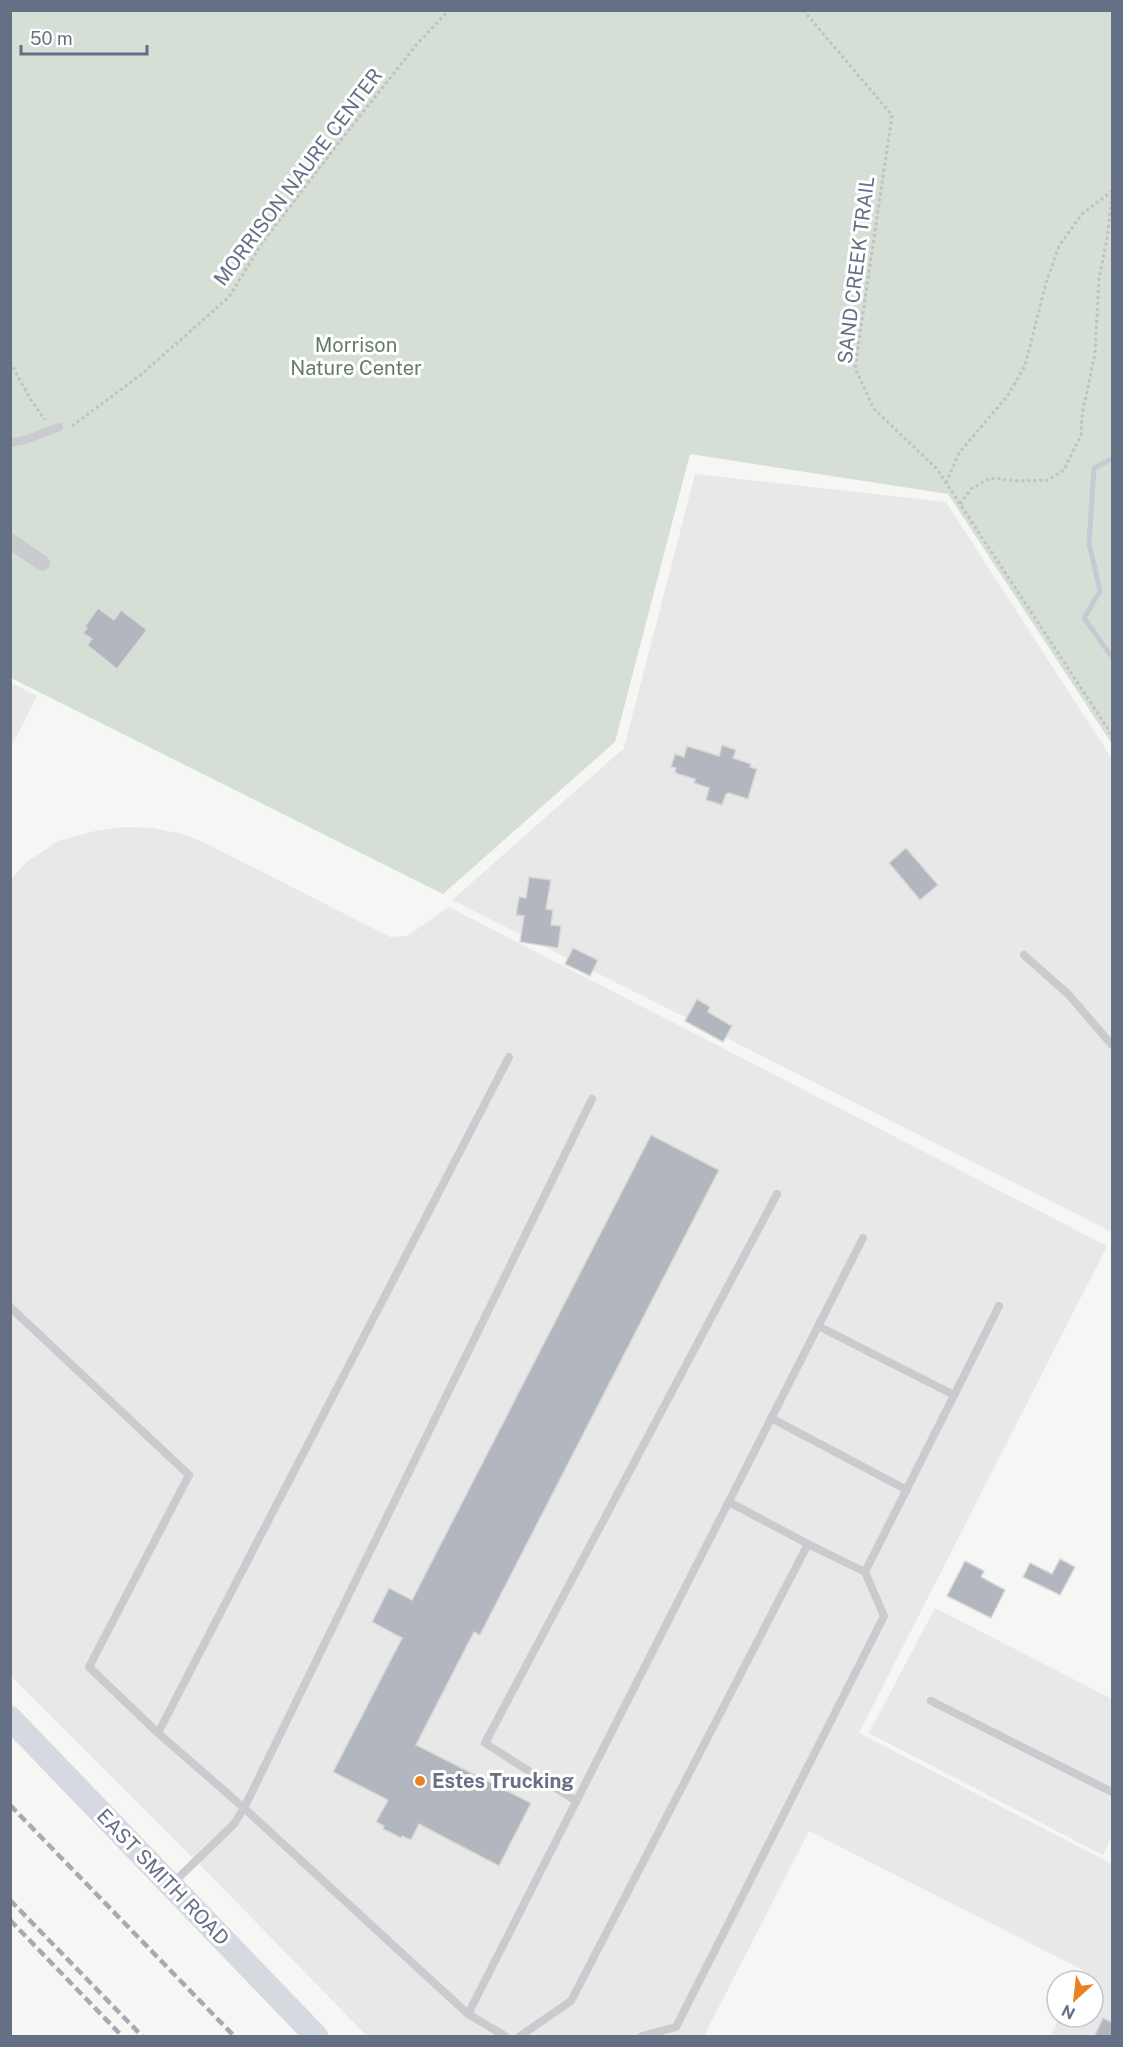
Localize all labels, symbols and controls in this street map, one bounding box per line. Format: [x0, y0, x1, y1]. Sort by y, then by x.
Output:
scale bar [21, 18, 147, 56]
text: 50 m [30, 28, 73, 49]
street label: MORRISON NAURE CENTER [208, 64, 388, 290]
street label: SAND CREEK TRAIL [833, 175, 879, 365]
park label: Morrison Nature Center [290, 333, 422, 380]
place label: Estes Trucking [432, 1769, 574, 1793]
marker: Estes Trucking [413, 1774, 427, 1788]
street label: EAST SMITH ROAD [92, 1804, 234, 1950]
north arrow [1045, 1969, 1105, 2029]
text: N [1059, 2001, 1078, 2023]

